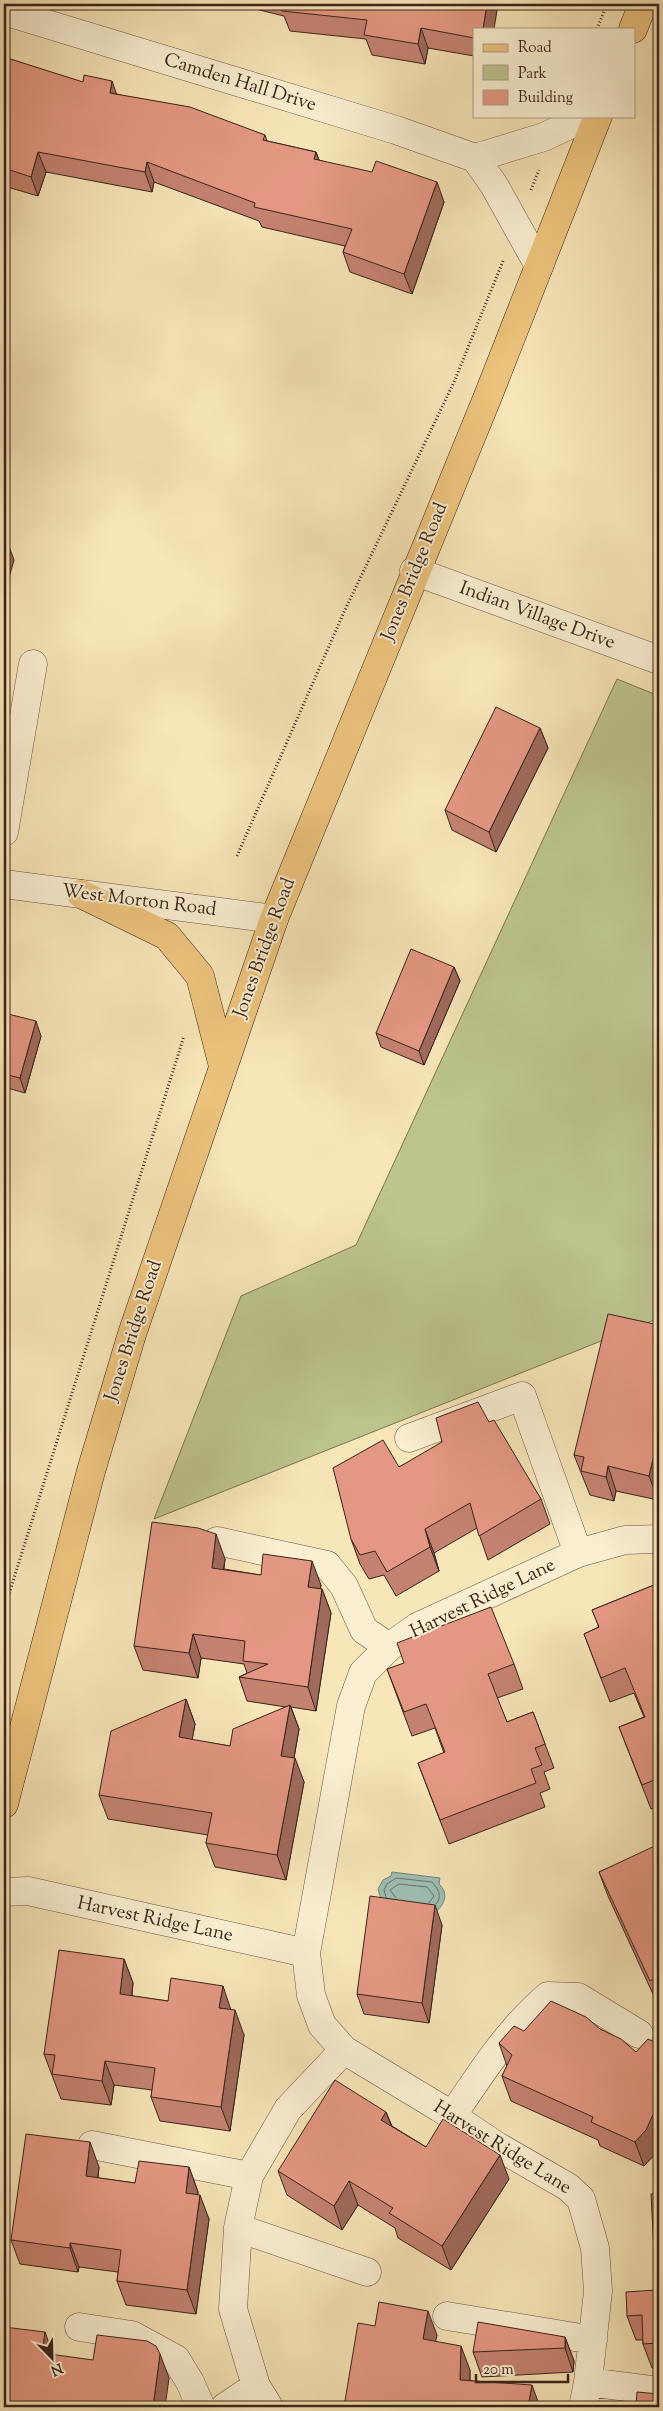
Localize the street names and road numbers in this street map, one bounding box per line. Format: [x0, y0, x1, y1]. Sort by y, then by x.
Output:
street label: Camden Hall Drive [160, 47, 320, 119]
street label: Jones Bridge Road [375, 499, 455, 646]
street label: Indian Village Drive [455, 575, 619, 657]
street label: Jones Bridge Road [227, 874, 303, 1023]
street label: West Morton Road [60, 878, 218, 924]
street label: Jones Bridge Road [98, 1257, 170, 1406]
street label: Harvest Ridge Lane [406, 1552, 560, 1646]
street label: Harvest Ridge Lane [75, 1890, 236, 1950]
street label: Harvest Ridge Lane [428, 2095, 577, 2202]

